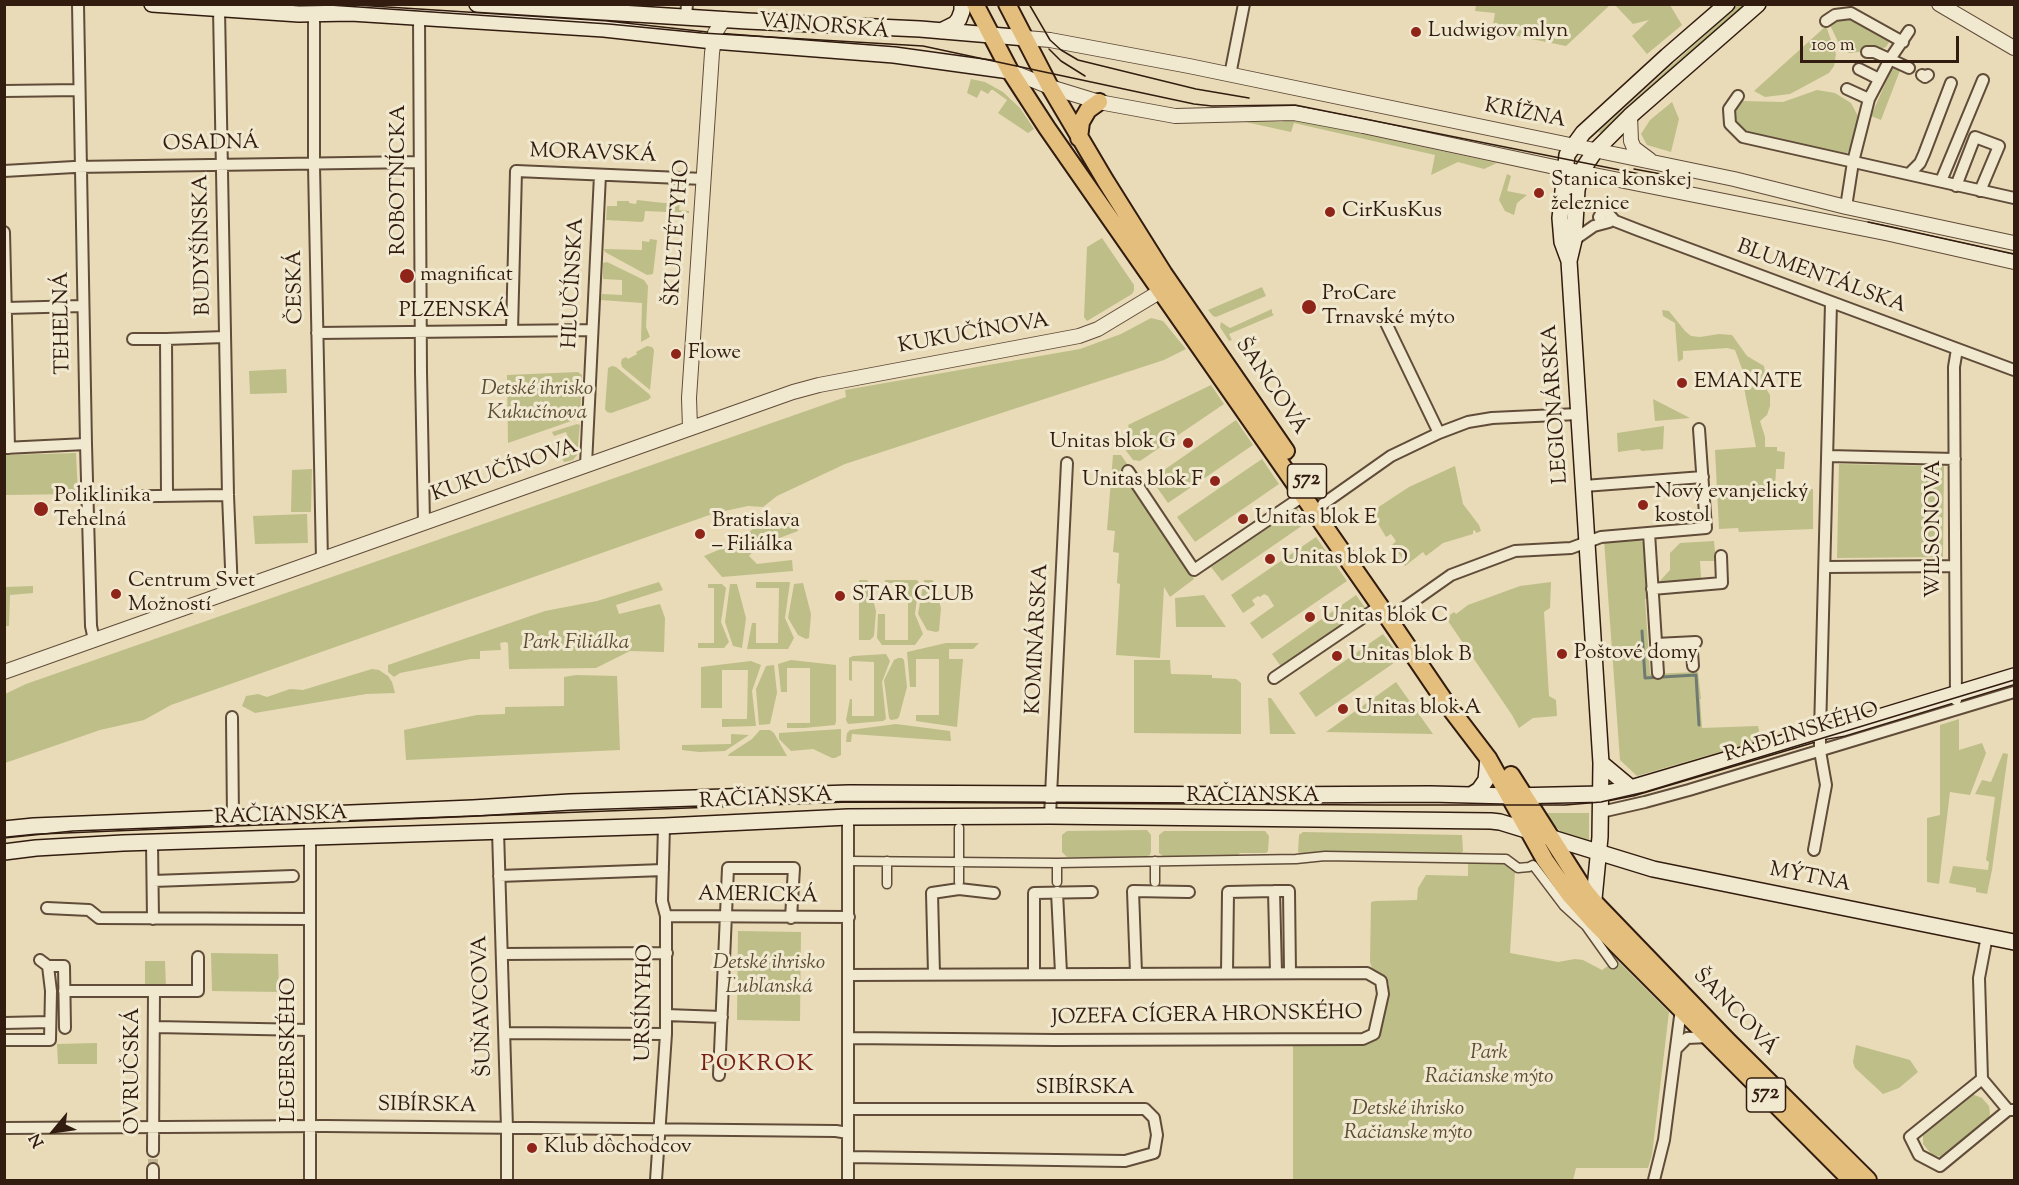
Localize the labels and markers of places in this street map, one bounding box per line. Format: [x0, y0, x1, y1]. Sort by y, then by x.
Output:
place label: Ludwigov mlyn [1428, 19, 1568, 45]
marker: Ludwigov mlyn [1409, 25, 1423, 39]
place label: Stanica konskej železnice [1551, 168, 1692, 218]
marker: Stanica konskej železnice [1532, 186, 1546, 200]
place label: CirKusKus [1342, 199, 1442, 225]
marker: CirKusKus [1323, 205, 1337, 219]
place label: magnificat [420, 263, 513, 289]
marker: magnificat [398, 267, 416, 285]
place label: ProCare Trnavské mýto [1322, 282, 1455, 332]
marker: ProCare Trnavské mýto [1300, 298, 1318, 316]
place label: Flowe [688, 341, 741, 367]
marker: Flowe [669, 347, 683, 361]
place label: EMANATE [1694, 370, 1802, 396]
marker: EMANATE [1675, 376, 1689, 390]
place label: Unitas blok G [1050, 430, 1176, 456]
marker: Unitas blok G [1181, 436, 1195, 450]
place label: Unitas blok F [1082, 468, 1203, 494]
marker: Unitas blok F [1208, 474, 1222, 488]
place label: Nový evanjelický kostol [1655, 480, 1809, 530]
place label: Poliklinika Tehelná [54, 484, 151, 534]
marker: Nový evanjelický kostol [1636, 498, 1650, 512]
marker: Poliklinika Tehelná [32, 500, 50, 518]
place label: Unitas blok E [1255, 506, 1377, 532]
place label: Bratislava – Filiálka [712, 509, 800, 559]
marker: Unitas blok E [1236, 512, 1250, 526]
marker: Bratislava – Filiálka [693, 527, 707, 541]
place label: Unitas blok D [1282, 546, 1408, 572]
marker: Unitas blok D [1263, 552, 1277, 566]
place label: Centrum Svet Možností [128, 569, 255, 619]
place label: STAR CLUB [852, 583, 973, 609]
marker: Centrum Svet Možností [109, 587, 123, 601]
marker: STAR CLUB [833, 589, 847, 603]
place label: Unitas blok C [1322, 604, 1448, 630]
marker: Unitas blok C [1303, 610, 1317, 624]
place label: Poštové domy [1574, 641, 1698, 667]
place label: Unitas blok B [1349, 643, 1472, 669]
marker: Poštové domy [1555, 647, 1569, 661]
marker: Unitas blok B [1330, 649, 1344, 663]
place label: Unitas blok A [1355, 696, 1481, 722]
marker: Unitas blok A [1336, 702, 1350, 716]
place label: Klub dôchodcov [544, 1135, 692, 1161]
marker: Klub dôchodcov [525, 1141, 539, 1155]

